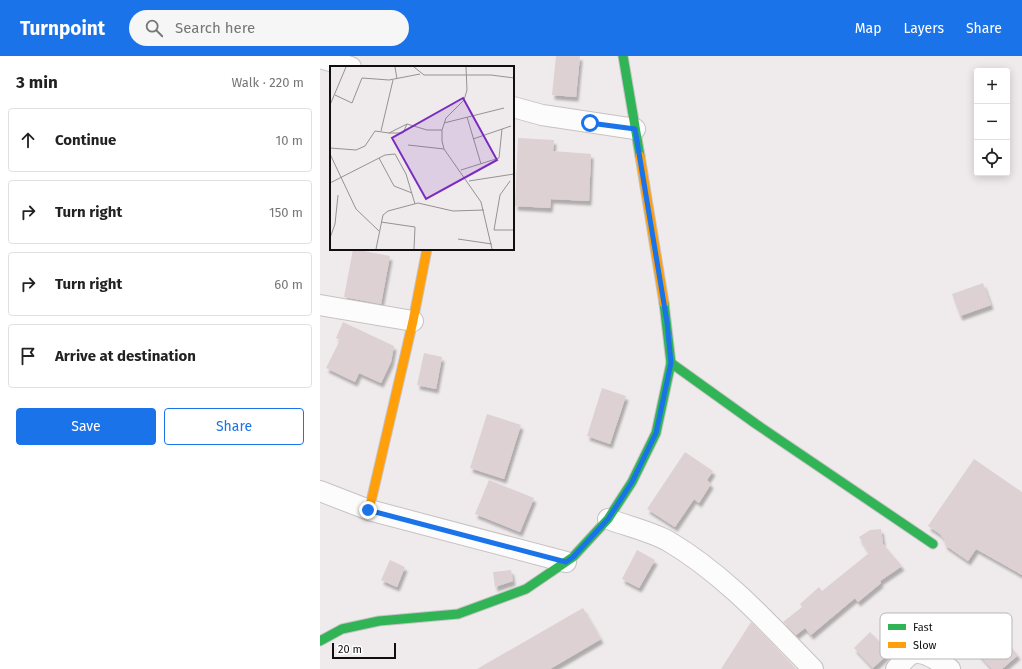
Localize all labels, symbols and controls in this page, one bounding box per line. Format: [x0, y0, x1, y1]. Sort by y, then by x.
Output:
search box [129, 10, 409, 46]
text: Turnpoint [20, 17, 105, 40]
icon: search [143, 17, 165, 39]
text: Search here [175, 19, 255, 37]
text: Map [855, 20, 881, 37]
text: Layers [903, 20, 944, 37]
text: Share [966, 20, 1002, 37]
inset map [330, 66, 514, 250]
map controls [974, 68, 1010, 176]
button: + [974, 68, 1010, 104]
text: 3 min [16, 72, 58, 93]
text: Walk · 220 m [232, 75, 304, 90]
button: − [974, 104, 1010, 140]
route start [581, 114, 599, 132]
icon: ahead [17, 129, 39, 151]
text: Continue [55, 131, 116, 149]
text: 10 m [276, 133, 303, 148]
button: locate [974, 140, 1010, 176]
icon: right [17, 201, 39, 223]
text: Turn right [55, 203, 122, 221]
text: 150 m [269, 205, 303, 220]
icon: right [17, 273, 39, 295]
text: Turn right [55, 275, 122, 293]
text: 60 m [274, 277, 303, 292]
icon: arrive [17, 345, 39, 367]
text: Arrive at destination [55, 347, 196, 365]
button: Save [16, 408, 156, 445]
button: Share [164, 408, 304, 445]
route end [359, 501, 377, 519]
legend [880, 613, 1012, 659]
text: Fast [913, 621, 933, 634]
text: Slow [913, 639, 937, 652]
scale bar [332, 641, 396, 660]
text: 20 m [338, 643, 362, 656]

